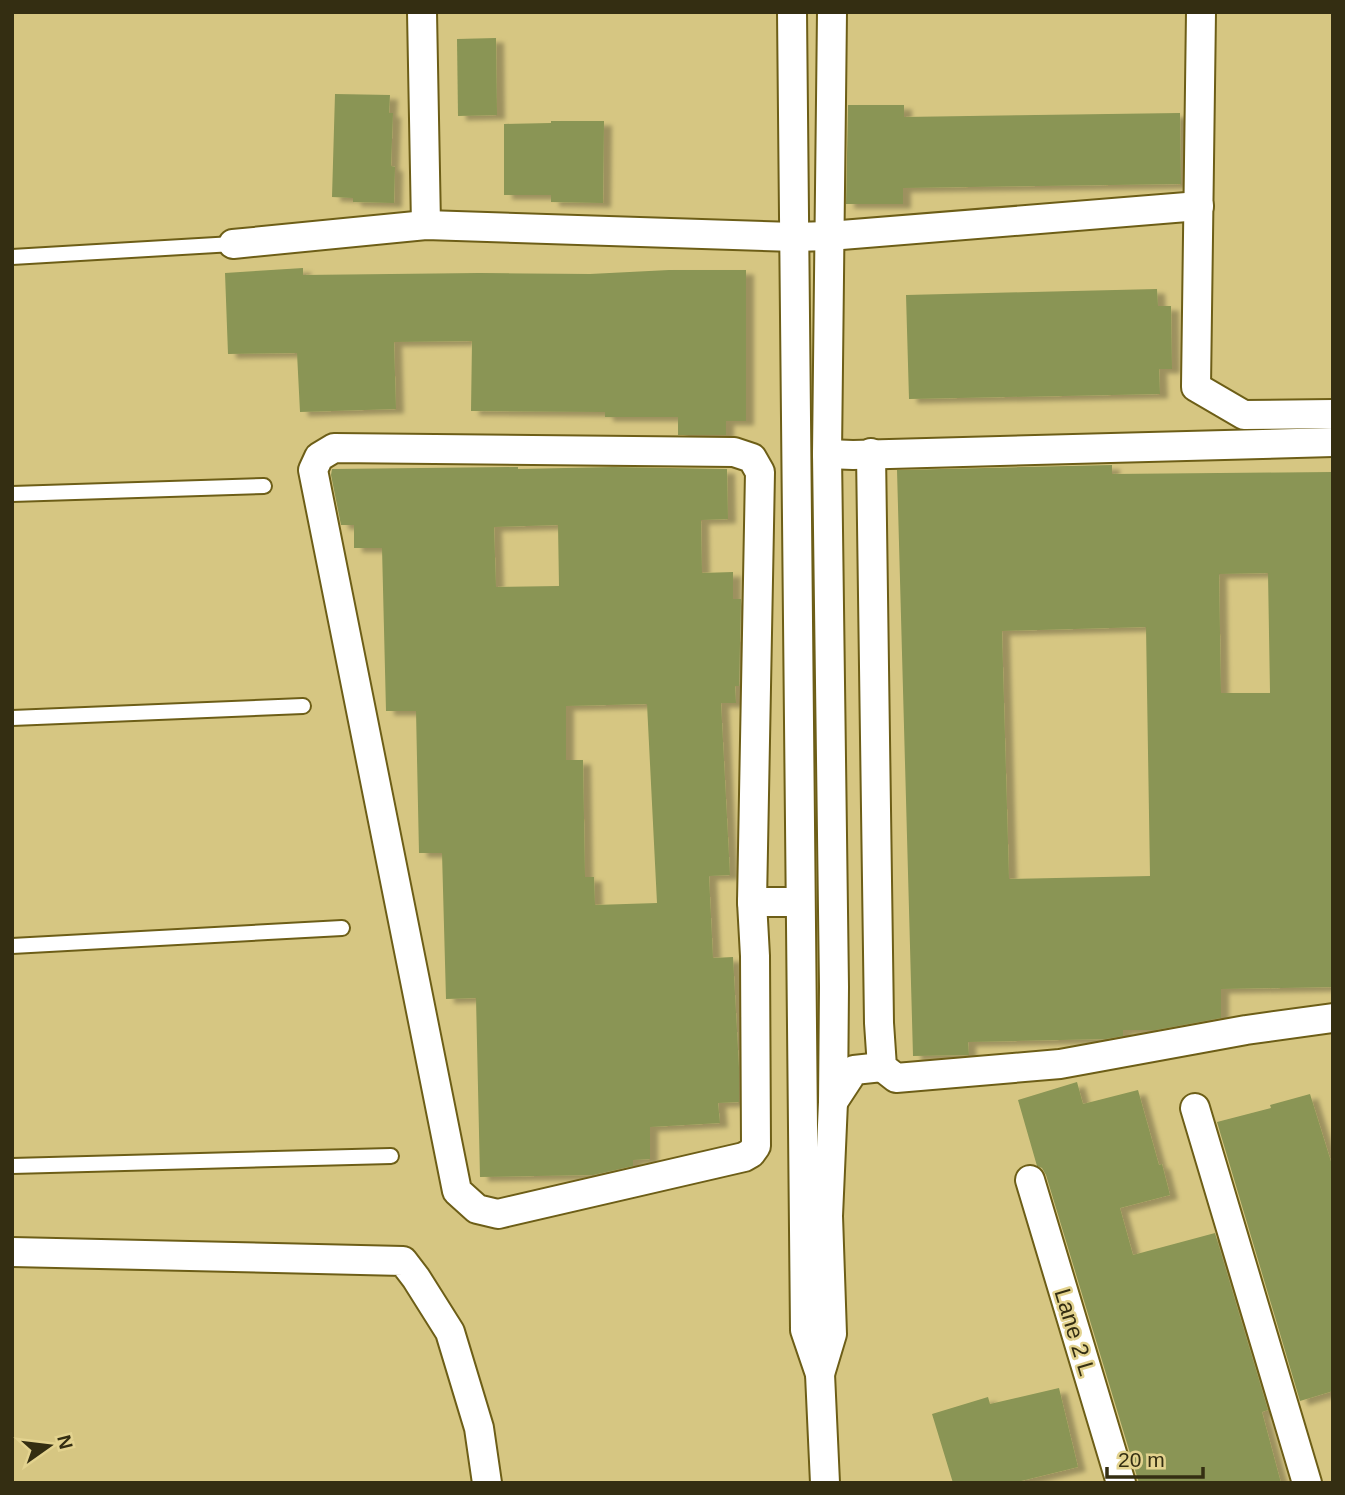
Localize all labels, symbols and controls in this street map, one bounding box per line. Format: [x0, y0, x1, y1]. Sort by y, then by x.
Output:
street label: Lane 2 L [1049, 1285, 1101, 1379]
north arrow [14, 1411, 84, 1481]
text: N [53, 1433, 77, 1451]
scale bar [1107, 1436, 1203, 1480]
text: 20 m [1118, 1448, 1165, 1471]

